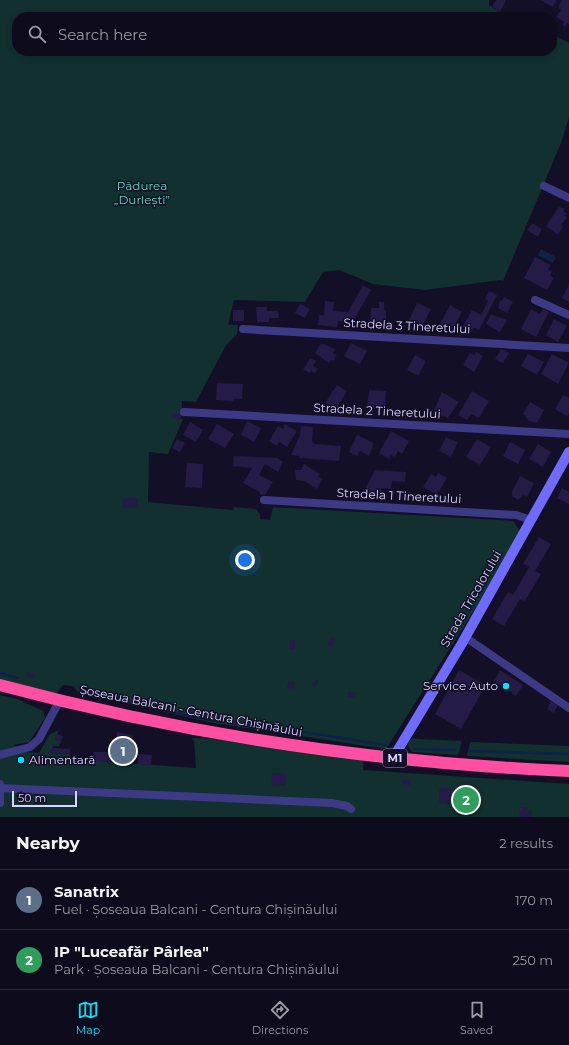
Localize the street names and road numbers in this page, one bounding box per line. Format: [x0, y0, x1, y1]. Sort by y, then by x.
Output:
street label: Stradela 3 Tineretului [343, 315, 471, 336]
street label: Stradela 2 Tineretului [313, 400, 441, 421]
street label: Stradela 1 Tineretului [336, 485, 462, 506]
street label: Strada Tricolorului [437, 548, 504, 650]
street label: Șoseaua Balcani - Centura Chișinăului [79, 682, 304, 739]
road number: M1 [383, 749, 407, 767]

